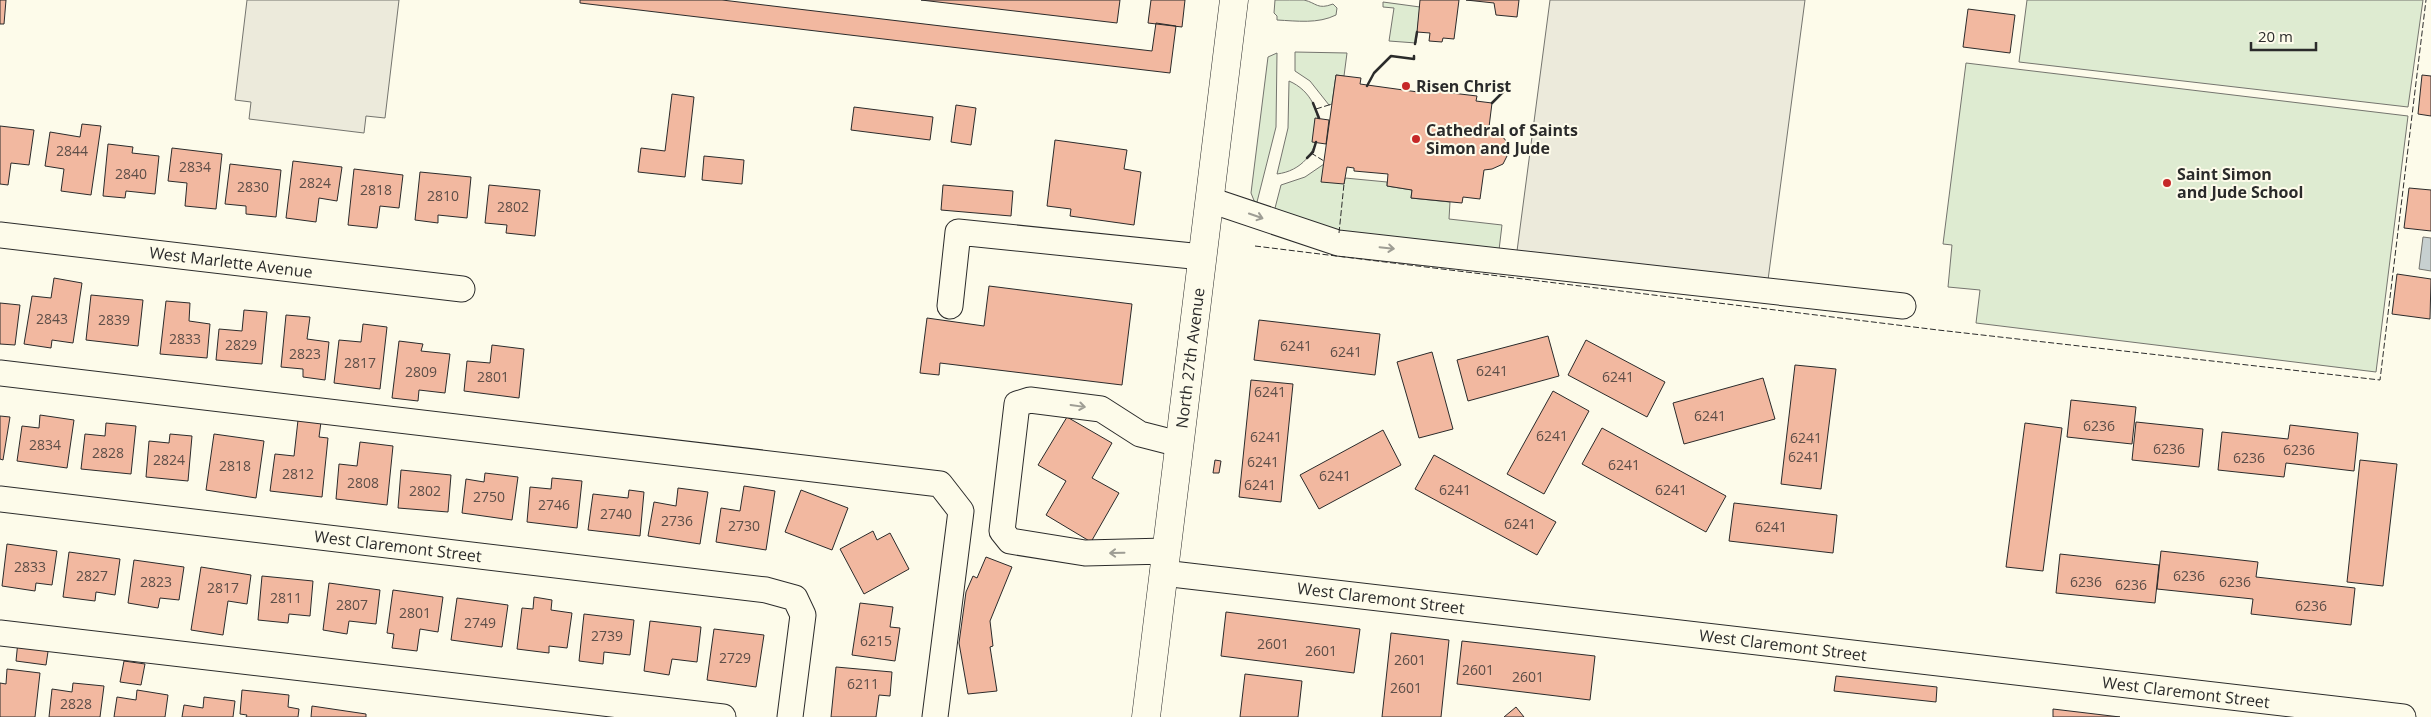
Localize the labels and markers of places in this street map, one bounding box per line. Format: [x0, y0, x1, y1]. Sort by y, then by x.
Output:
place label: Risen Christ [1416, 75, 1511, 97]
marker: Risen Christ [1400, 80, 1412, 92]
place label: Cathedral of Saints Simon and Jude [1426, 119, 1578, 159]
marker: Cathedral of Saints Simon and Jude [1410, 133, 1422, 145]
place label: Saint Simon and Jude School [2177, 163, 2303, 203]
marker: Saint Simon and Jude School [2161, 177, 2173, 189]

